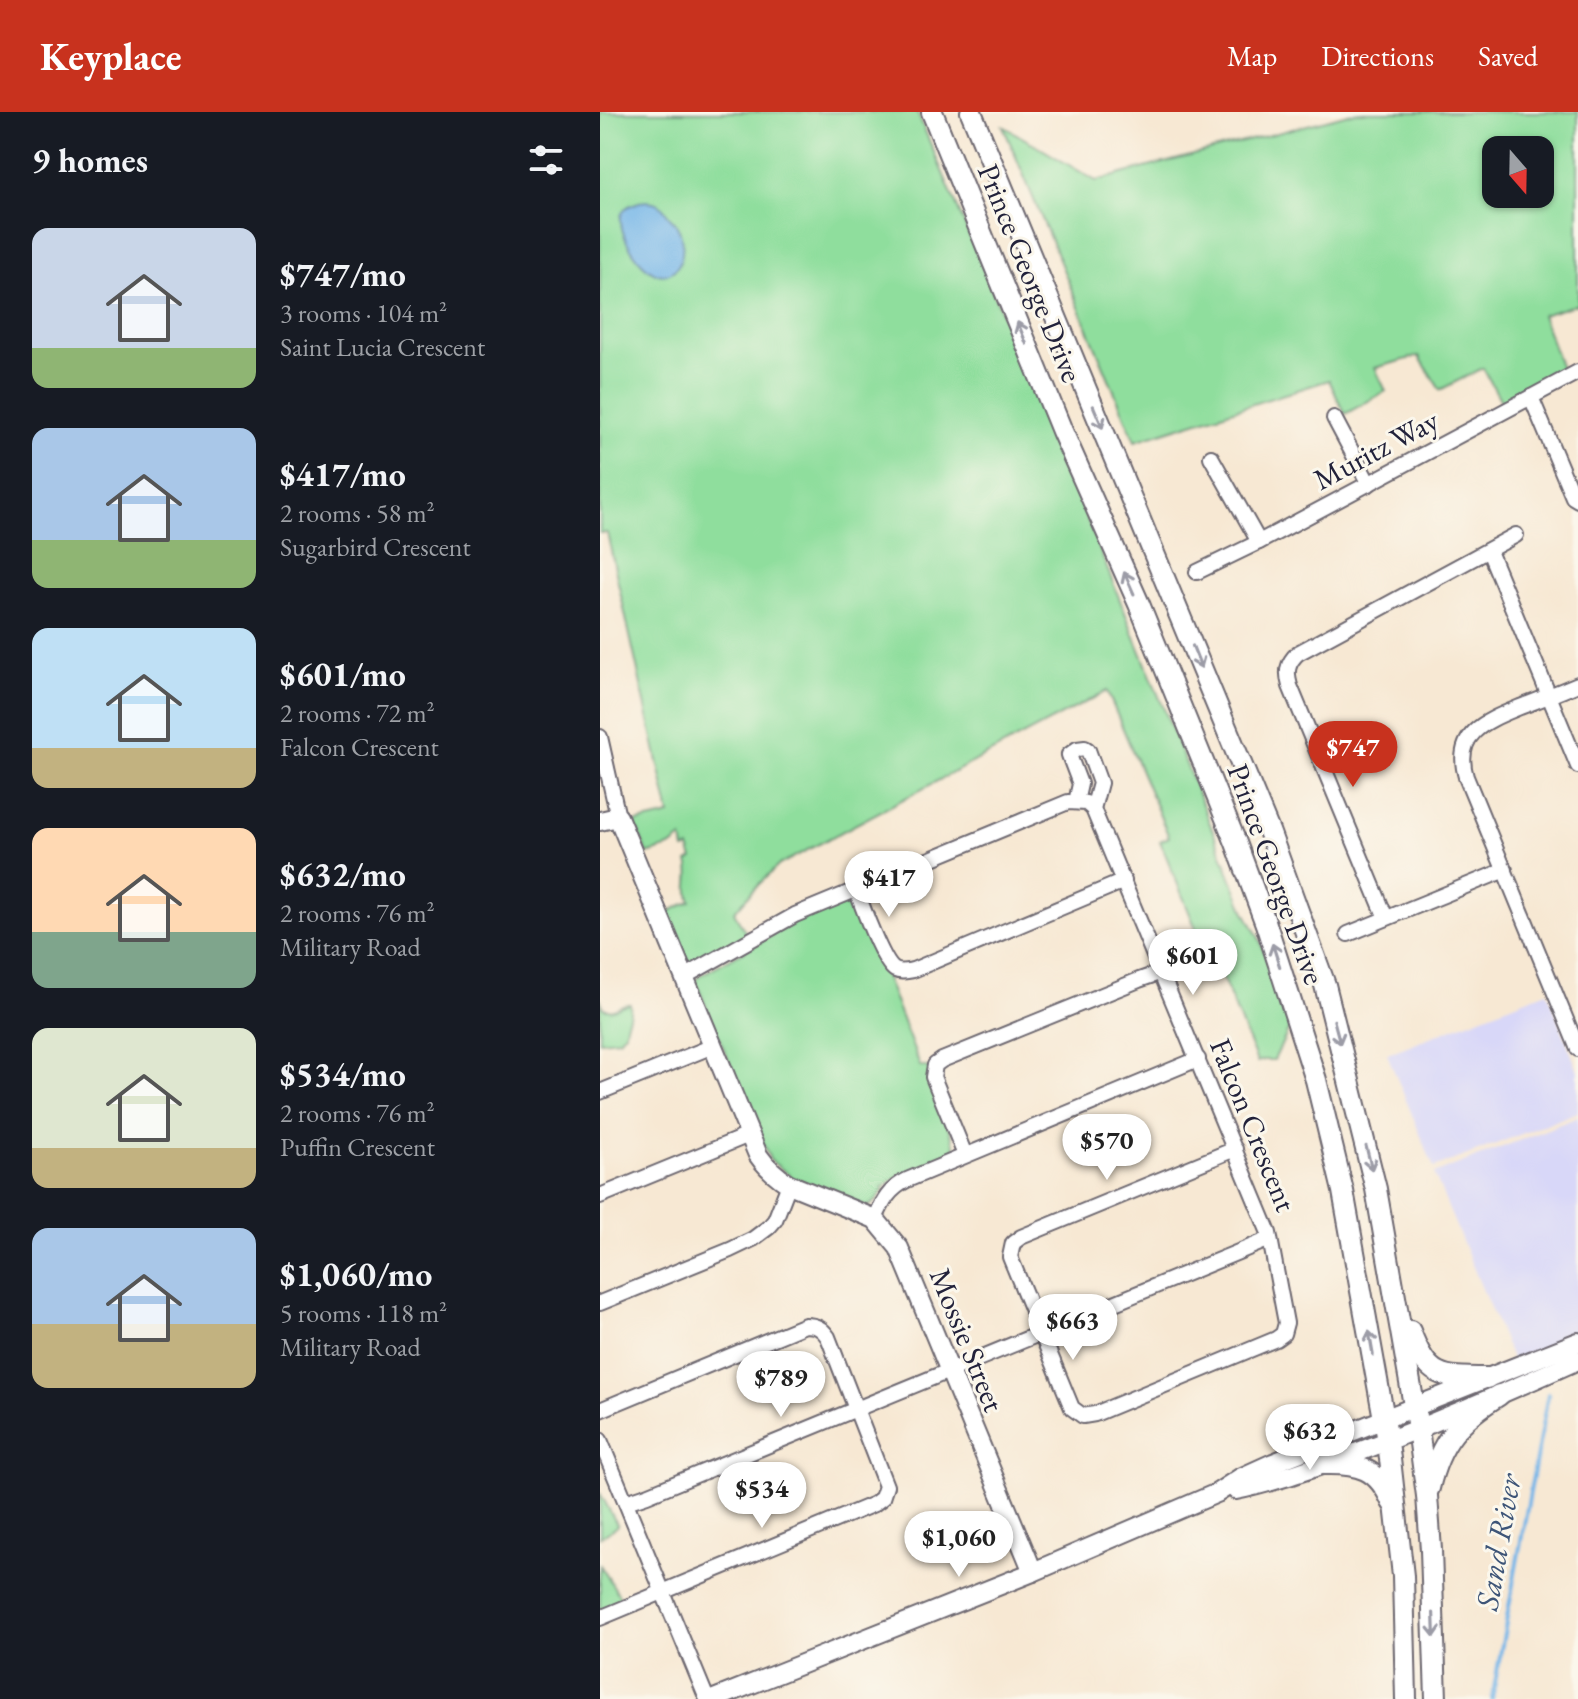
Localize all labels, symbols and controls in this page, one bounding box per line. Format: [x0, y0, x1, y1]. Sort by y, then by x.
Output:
text: Keyplace [40, 32, 182, 81]
text: Map [1227, 38, 1277, 74]
text: Directions [1321, 38, 1434, 74]
text: Saved [1478, 38, 1538, 74]
north arrow [1482, 136, 1554, 208]
map controls [1482, 136, 1554, 208]
text: 9 homes [32, 138, 148, 182]
icon: filters [524, 138, 568, 182]
street label: Prince George Drive [969, 158, 1092, 388]
text: $747/mo [280, 252, 406, 296]
icon: home [96, 260, 192, 356]
text: 3 rooms · 104 m² [280, 296, 447, 330]
one-way arrow [1014, 321, 1028, 346]
text: Saint Lucia Crescent [280, 330, 485, 364]
street label: Muritz Way [1306, 400, 1446, 499]
one-way arrow [1091, 404, 1106, 429]
text: $417/mo [280, 452, 406, 496]
icon: home [96, 460, 192, 556]
text: 2 rooms · 58 m² [280, 496, 435, 530]
text: Sugarbird Crescent [280, 530, 471, 564]
one-way arrow [1121, 571, 1136, 595]
one-way arrow [1191, 644, 1205, 669]
text: $601/mo [280, 652, 406, 696]
icon: home [96, 660, 192, 756]
text: 2 rooms · 72 m² [280, 696, 435, 730]
pin: $747 [1306, 721, 1400, 789]
text: Falcon Crescent [280, 730, 439, 764]
text: $747 [1326, 730, 1380, 764]
street label: Prince George Drive [1218, 758, 1334, 990]
pin: $417 [842, 851, 936, 919]
text: $632/mo [280, 852, 406, 896]
icon: home [96, 860, 192, 956]
text: $417 [862, 860, 916, 894]
text: 2 rooms · 76 m² [280, 896, 435, 930]
pin: $601 [1146, 929, 1240, 997]
text: Military Road [280, 930, 421, 964]
text: $601 [1166, 938, 1220, 972]
one-way arrow [1268, 942, 1283, 967]
one-way arrow [1330, 1018, 1345, 1044]
street label: Falcon Crescent [1201, 1033, 1306, 1218]
text: $534/mo [280, 1052, 406, 1096]
icon: home [96, 1060, 192, 1156]
text: 2 rooms · 76 m² [280, 1096, 435, 1130]
pin: $570 [1060, 1114, 1154, 1182]
text: $570 [1080, 1123, 1134, 1157]
text: Puffin Crescent [280, 1130, 435, 1164]
one-way arrow [1362, 1145, 1377, 1171]
text: $1,060/mo [280, 1252, 432, 1296]
icon: home [96, 1260, 192, 1356]
street label: Mossie Street [921, 1262, 1014, 1418]
pin: $663 [1026, 1294, 1120, 1362]
text: 5 rooms · 118 m² [280, 1296, 447, 1330]
text: $663 [1046, 1303, 1100, 1337]
text: Military Road [280, 1330, 421, 1364]
one-way arrow [1362, 1330, 1377, 1356]
pin: $789 [734, 1351, 828, 1419]
text: $789 [754, 1360, 808, 1394]
pin: $632 [1263, 1404, 1357, 1472]
text: $632 [1283, 1413, 1337, 1447]
pin: $534 [715, 1462, 809, 1530]
water label: Sand River [1465, 1469, 1531, 1614]
text: $534 [735, 1471, 789, 1505]
pin: $1,060 [894, 1511, 1024, 1579]
text: $1,060 [922, 1520, 996, 1554]
one-way arrow [1427, 1611, 1442, 1638]

